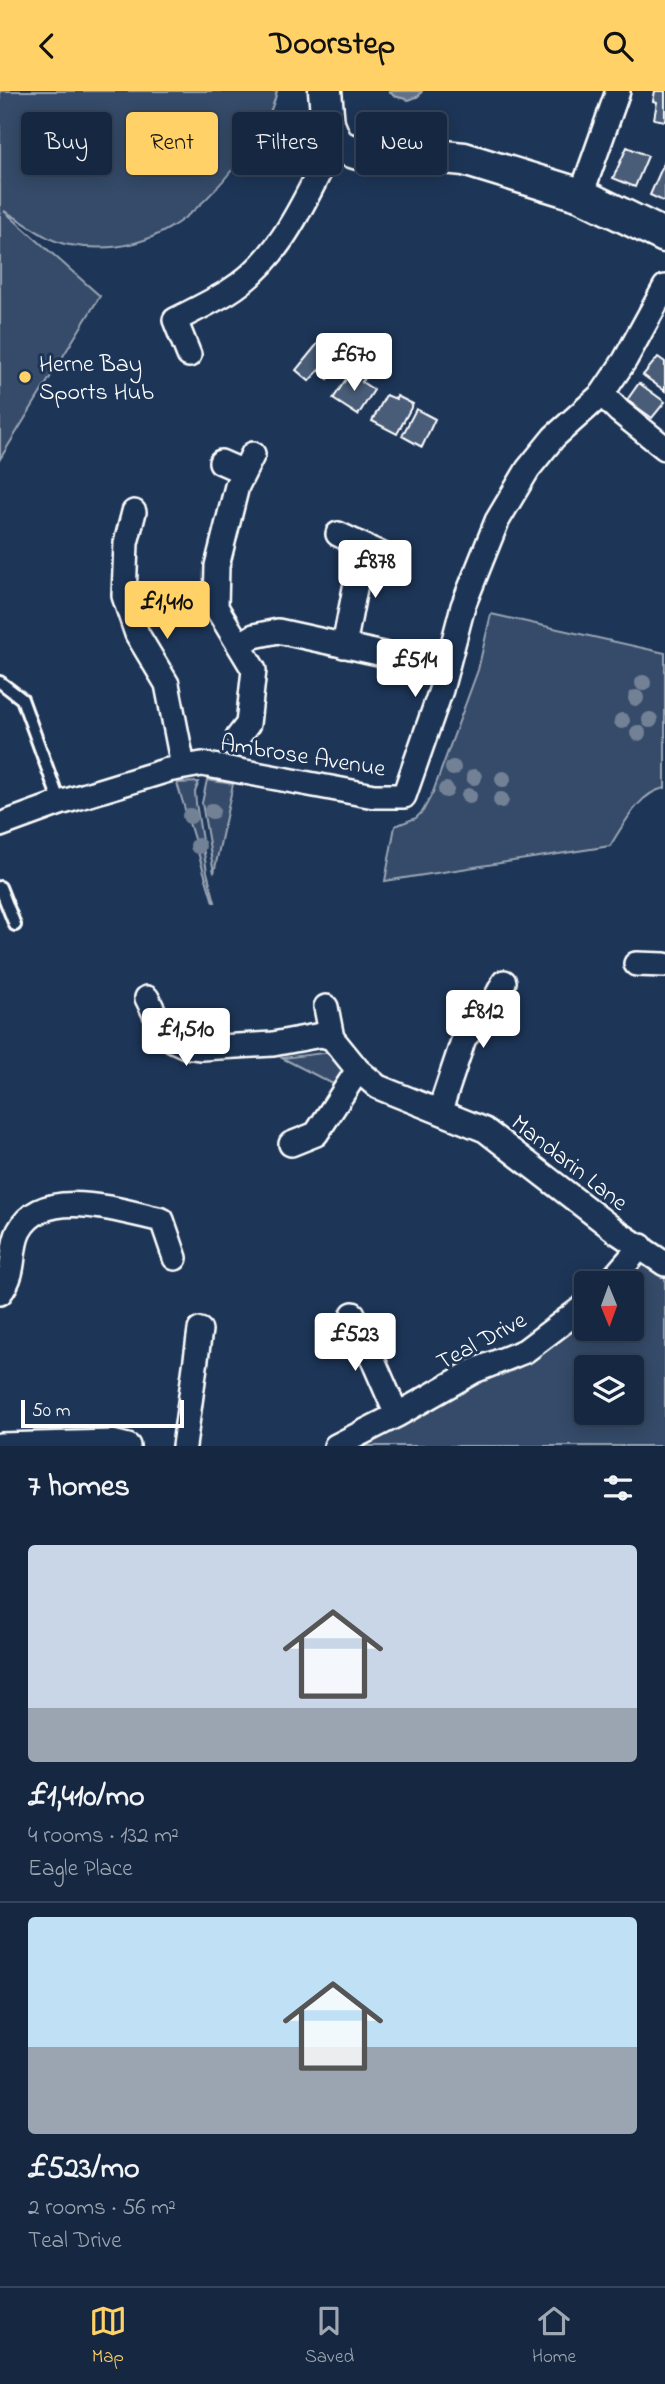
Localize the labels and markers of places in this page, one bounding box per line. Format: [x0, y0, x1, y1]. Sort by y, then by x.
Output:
pin: £670 [313, 334, 395, 393]
place label: Herne Bay Sports Hub [39, 348, 154, 411]
marker: Herne Bay Sports Hub [17, 369, 33, 385]
pin: £878 [334, 540, 416, 600]
pin: £1,410 [110, 581, 224, 641]
pin: £514 [374, 639, 456, 699]
pin: £812 [442, 991, 524, 1050]
pin: £1,510 [129, 1009, 243, 1068]
pin: £523 [314, 1313, 396, 1373]

